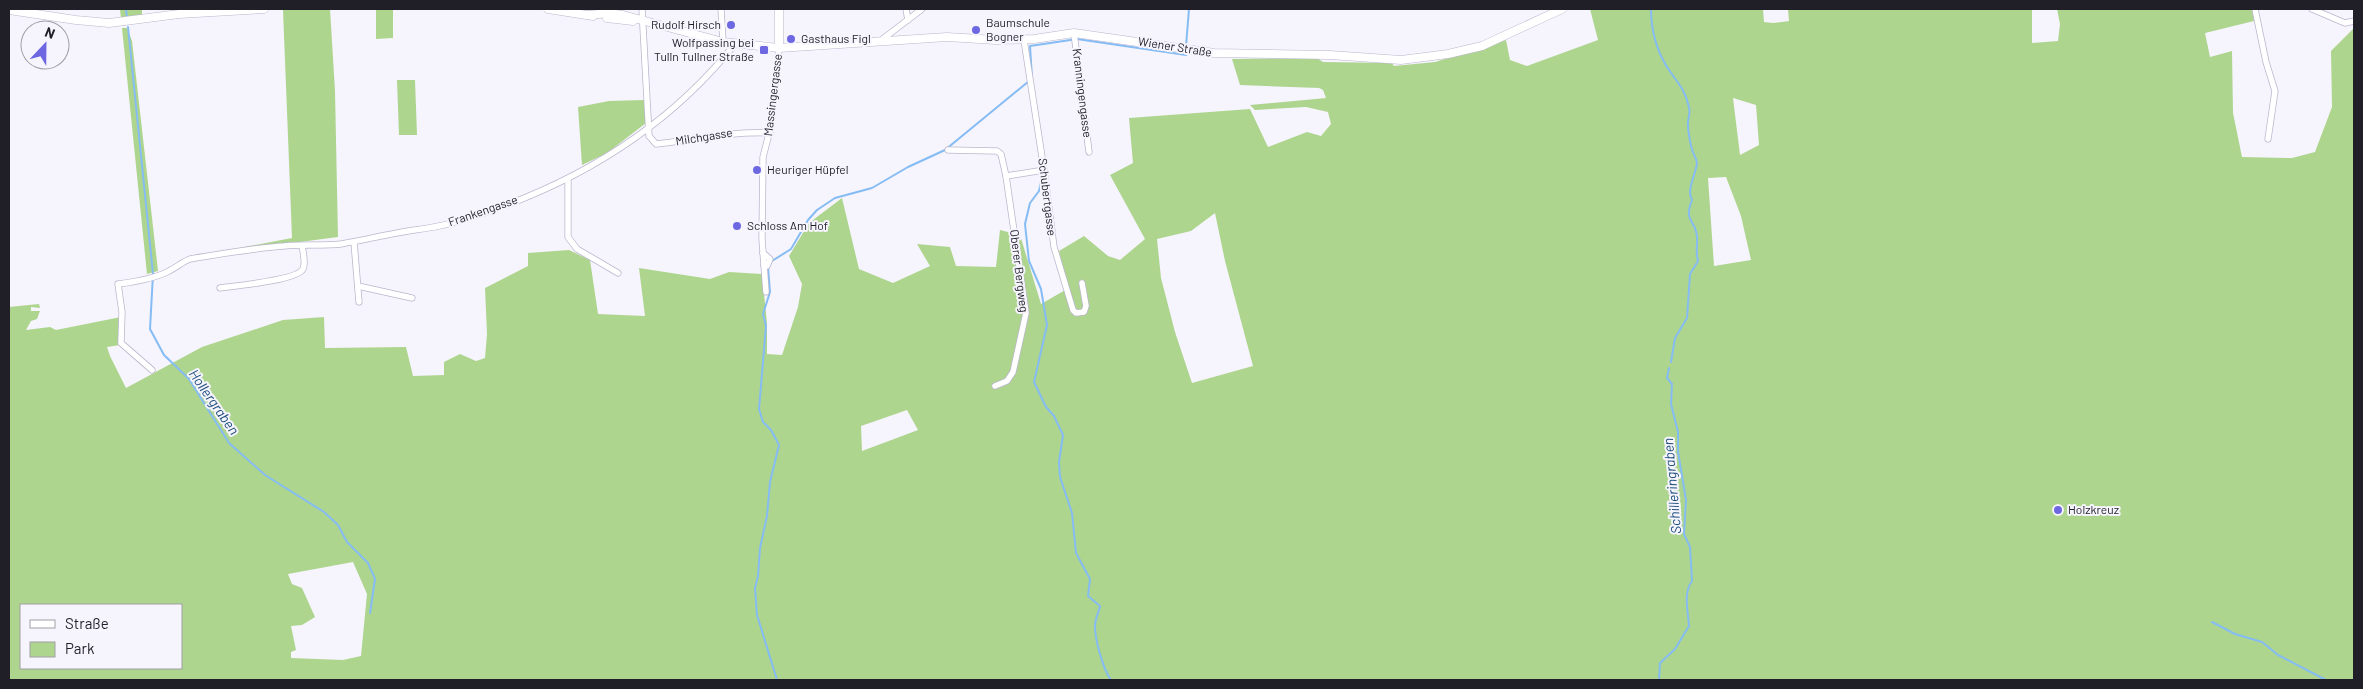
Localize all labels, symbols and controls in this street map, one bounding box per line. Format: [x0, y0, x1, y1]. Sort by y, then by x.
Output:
place label: Baumschule Bogner [986, 15, 1050, 43]
place label: Rudolf Hirsch [651, 17, 721, 31]
marker: Rudolf Hirsch [725, 19, 737, 31]
north arrow [20, 20, 70, 70]
text: N [43, 23, 58, 42]
marker: Baumschule Bogner [970, 24, 982, 36]
place label: Gasthaus Figl [801, 31, 871, 45]
marker: Gasthaus Figl [785, 33, 797, 45]
street label: Wiener Straße [1137, 33, 1213, 59]
place label: Wolfpassing bei Tulln Tullner Straße [654, 35, 754, 63]
marker: Wolfpassing bei Tulln Tullner Straße [758, 44, 770, 56]
street label: Kranningengasse [1071, 47, 1095, 138]
street label: Massingergasse [760, 53, 784, 137]
street label: Milchgasse [674, 125, 733, 147]
street label: Schubertgasse [1036, 157, 1060, 237]
place label: Heuriger Hüpfel [767, 162, 849, 176]
marker: Heuriger Hüpfel [751, 164, 763, 176]
street label: Frankengasse [446, 192, 519, 228]
place label: Schloss Am Hof [747, 218, 828, 232]
marker: Schloss Am Hof [731, 220, 743, 232]
street label: Oberer Bergweg [1008, 229, 1032, 313]
water label: Hollergraben [186, 366, 243, 438]
water label: Schilleringraben [1659, 437, 1684, 535]
place label: Holzkreuz [2068, 502, 2119, 516]
marker: Holzkreuz [2052, 504, 2064, 516]
legend [20, 604, 182, 669]
text: Straße [65, 614, 109, 632]
text: Park [65, 639, 95, 657]

